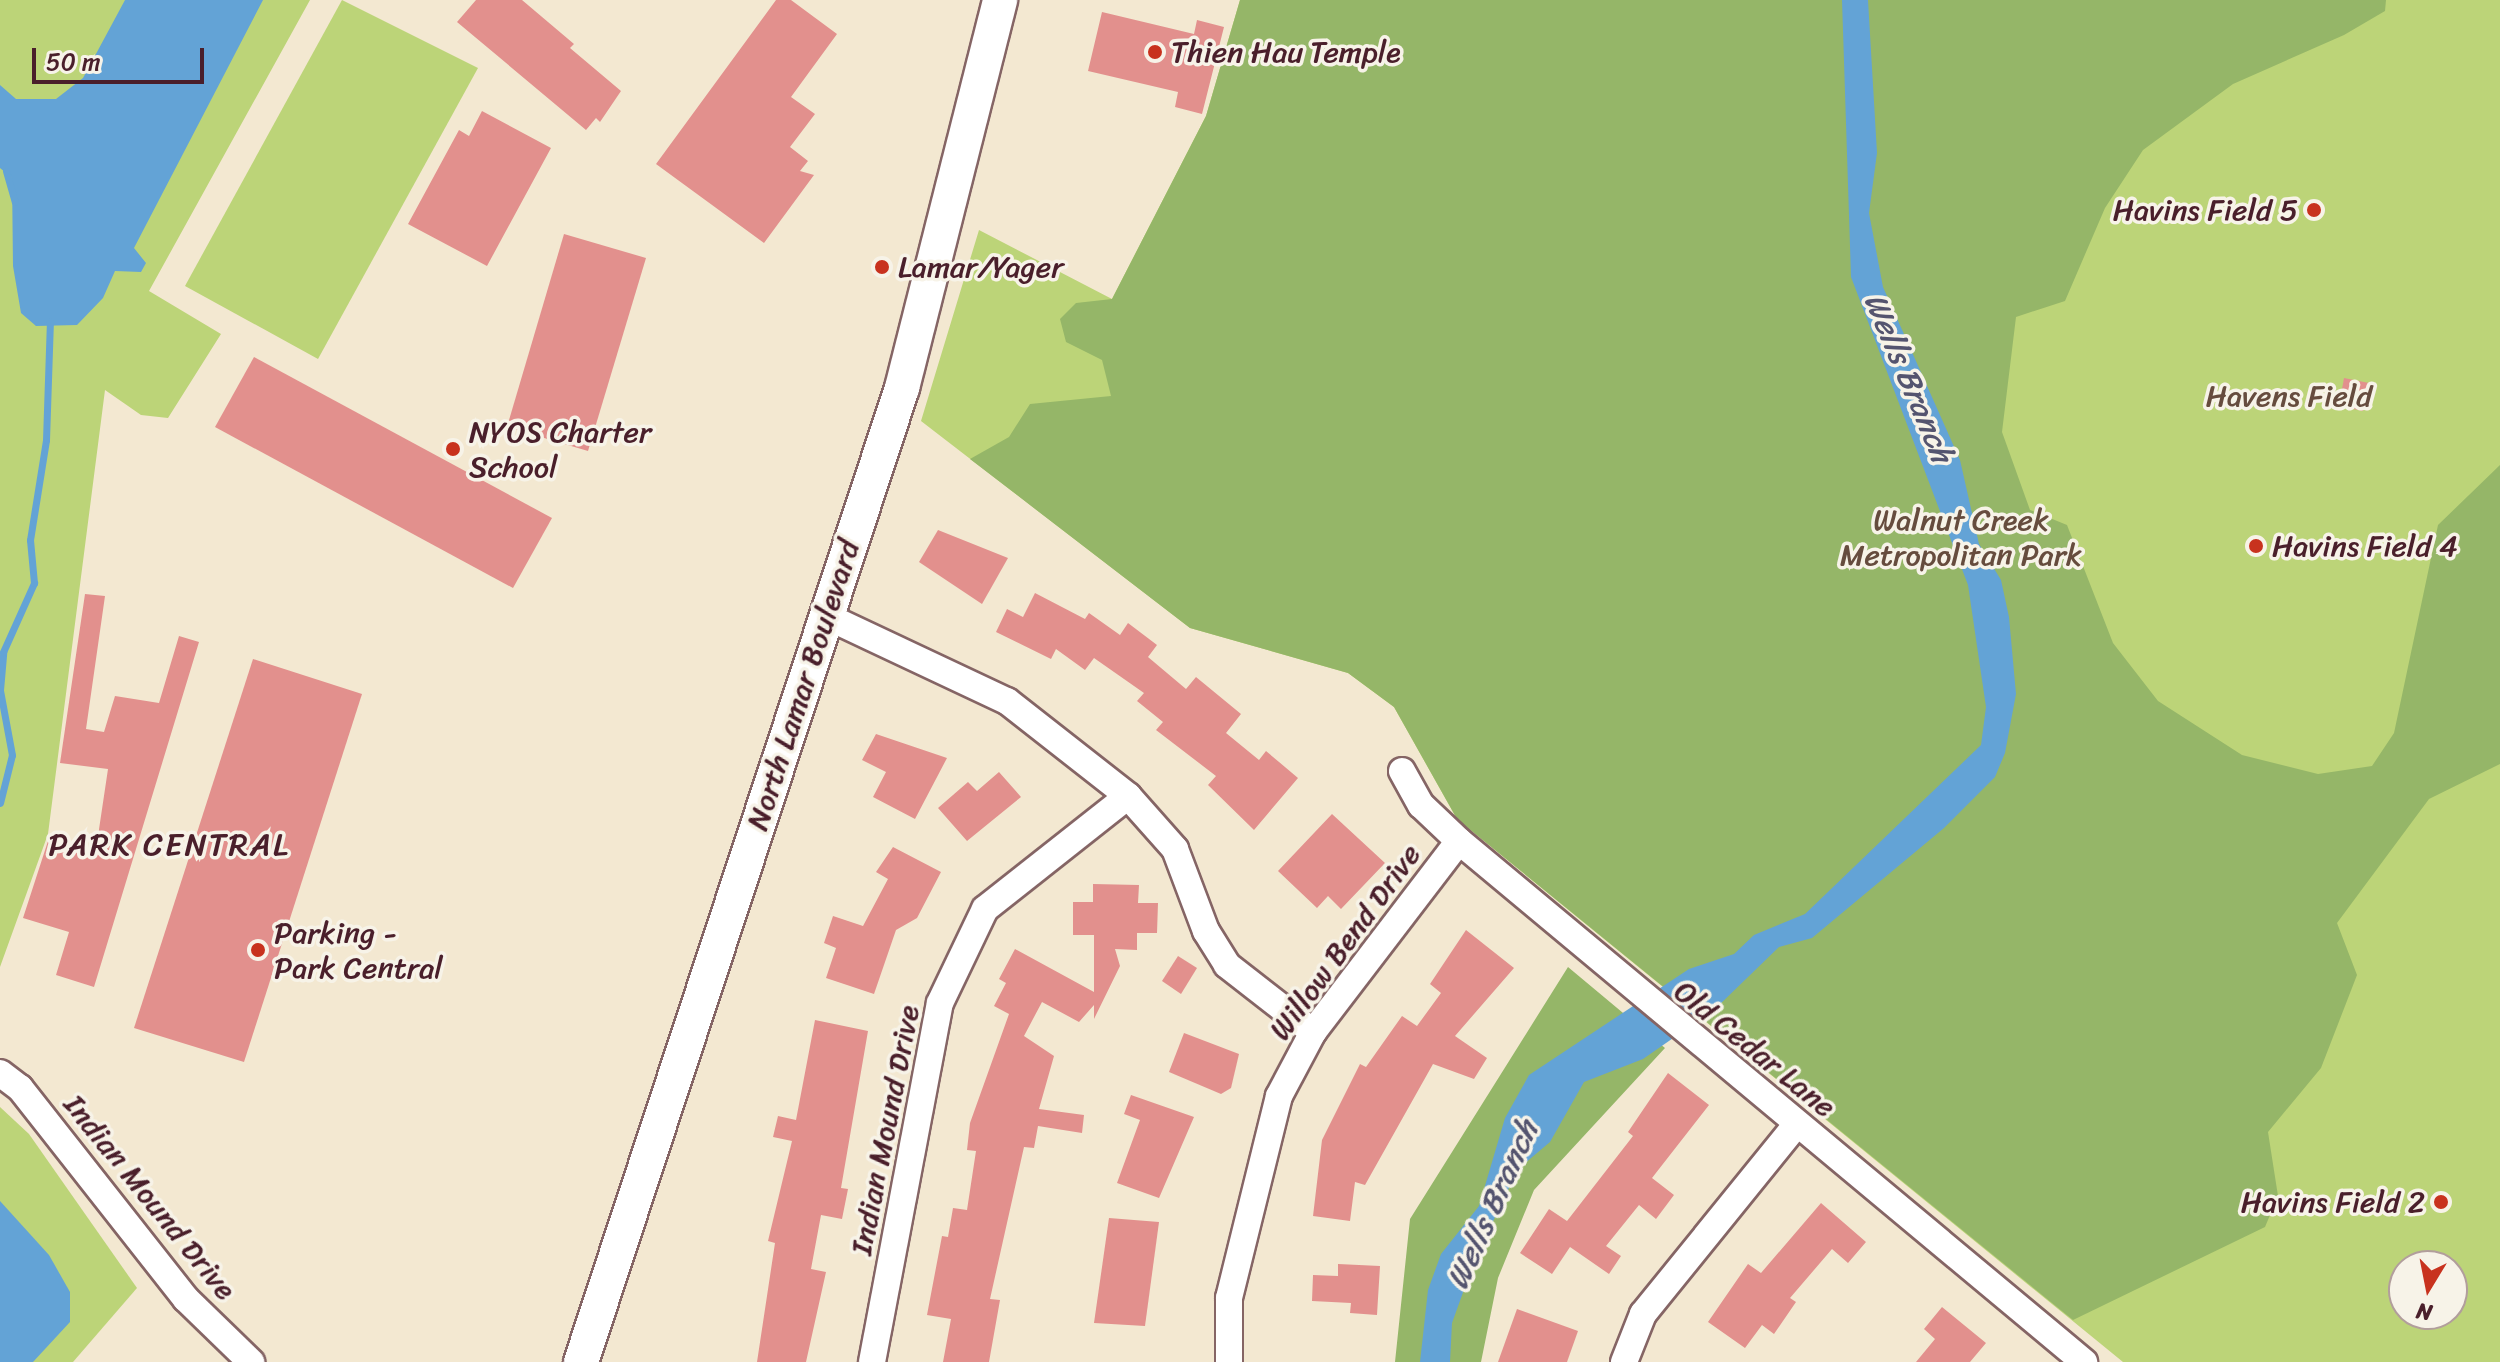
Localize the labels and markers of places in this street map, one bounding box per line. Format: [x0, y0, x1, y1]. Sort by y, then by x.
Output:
place label: Thien Hau Temple [1171, 34, 1403, 70]
marker: Thien Hau Temple [1146, 43, 1164, 61]
place label: Havins Field 5 [2113, 192, 2298, 228]
marker: Havins Field 5 [2305, 201, 2323, 219]
place label: Lamar/Yager [898, 249, 1063, 285]
marker: Lamar/Yager [873, 258, 891, 276]
place label: NYOS Charter School [469, 414, 651, 484]
marker: NYOS Charter School [444, 440, 462, 458]
place label: Havins Field 4 [2272, 528, 2458, 564]
marker: Havins Field 4 [2247, 537, 2265, 555]
place label: Parking - Park Central [274, 915, 443, 986]
marker: Parking - Park Central [249, 941, 267, 959]
place label: Havins Field 2 [2241, 1184, 2425, 1220]
marker: Havins Field 2 [2432, 1193, 2450, 1211]

